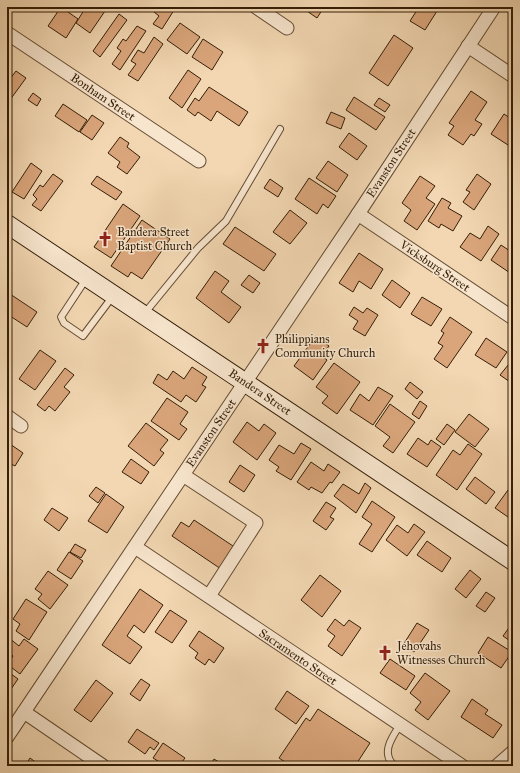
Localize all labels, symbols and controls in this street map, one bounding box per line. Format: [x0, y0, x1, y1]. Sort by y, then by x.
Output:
street label: Bonham Street [68, 70, 139, 124]
street label: Evanston Street [364, 125, 419, 200]
place label: Bandera Street Baptist Church [117, 225, 192, 253]
church icon: Bandera Street Baptist Church [96, 230, 114, 248]
street label: Vicksburg Street [396, 237, 473, 296]
place label: Philippians Community Church [275, 332, 376, 360]
church icon: Philippians Community Church [254, 337, 272, 355]
street label: Bandera Street [226, 366, 295, 418]
street label: Evanston Street [183, 396, 239, 470]
street label: Sacramento Street [256, 626, 340, 689]
place label: Jehovahs Witnesses Church [395, 639, 486, 667]
church icon: Jehovahs Witnesses Church [376, 644, 394, 662]

